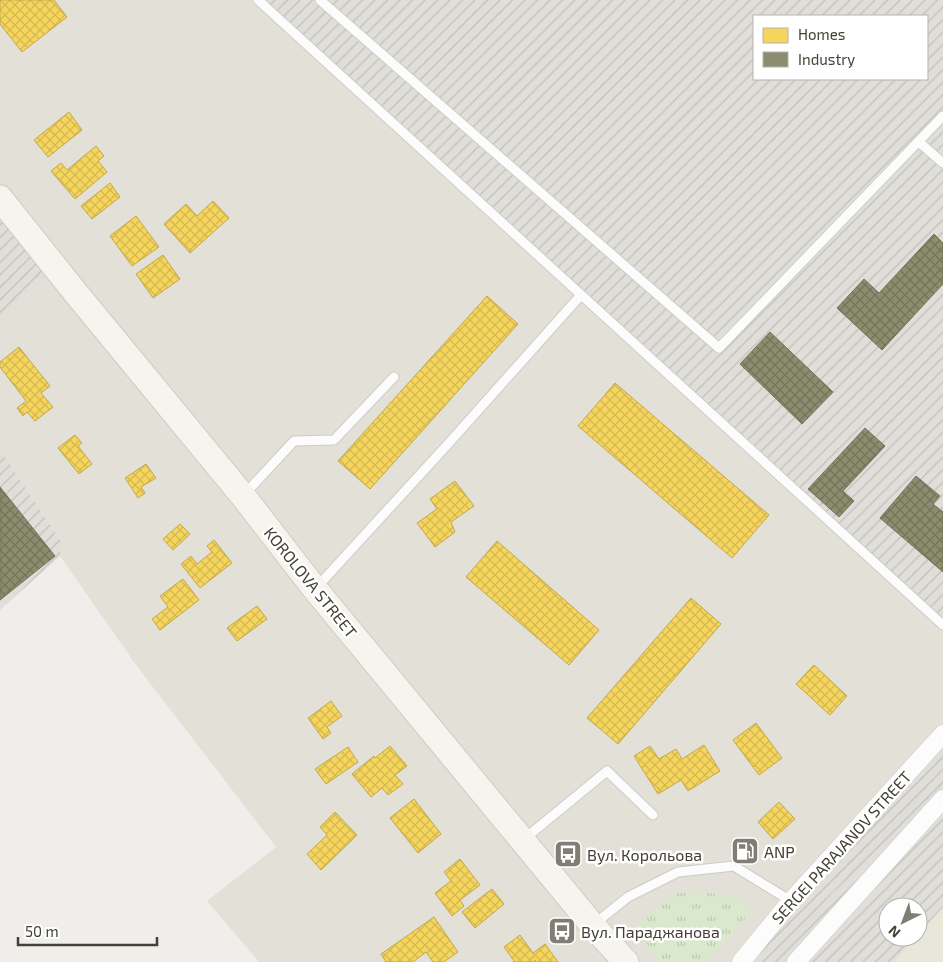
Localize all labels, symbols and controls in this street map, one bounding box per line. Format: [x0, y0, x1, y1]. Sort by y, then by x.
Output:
legend [753, 15, 928, 80]
text: Homes [798, 25, 845, 43]
text: Industry [798, 50, 855, 68]
street label: KOROLOVA STREET [261, 523, 361, 641]
street label: SERGEI PARAJANOV STREET [767, 767, 915, 927]
fuel station icon: ANP [730, 836, 760, 866]
bus stop icon: Вул. Корольова [553, 839, 583, 869]
place label: ANP [764, 842, 795, 861]
place label: Вул. Корольова [587, 845, 702, 865]
north arrow [878, 897, 928, 947]
scale bar [18, 914, 156, 946]
bus stop icon: Вул. Параджанова [547, 916, 577, 946]
text: 50 m [25, 922, 59, 940]
place label: Вул. Параджанова [581, 922, 720, 942]
text: N [885, 922, 903, 942]

